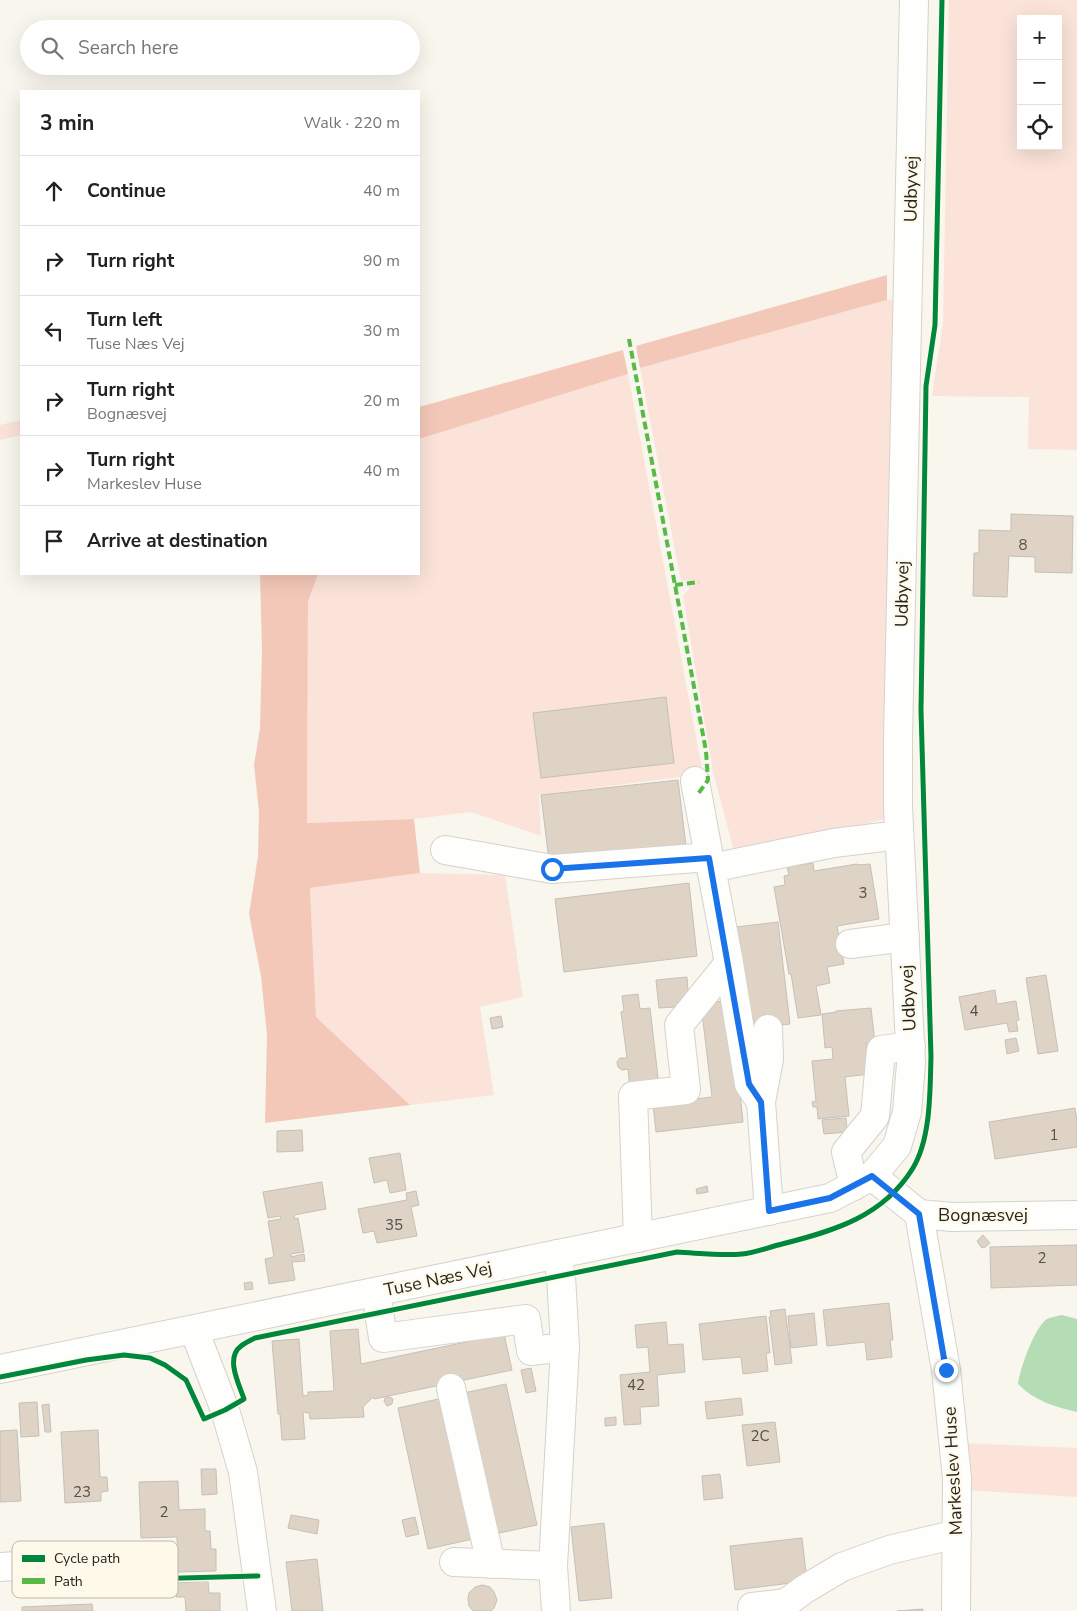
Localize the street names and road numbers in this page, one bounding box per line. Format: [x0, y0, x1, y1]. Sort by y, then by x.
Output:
street label: Udbyvej [898, 156, 924, 222]
street label: Udbyvej [889, 561, 915, 627]
street label: Udbyvej [894, 964, 922, 1032]
street label: Bognæsvej [938, 1203, 1028, 1227]
street label: Tuse Næs Vej [382, 1256, 494, 1302]
street label: Markeslev Huse [938, 1406, 968, 1536]

